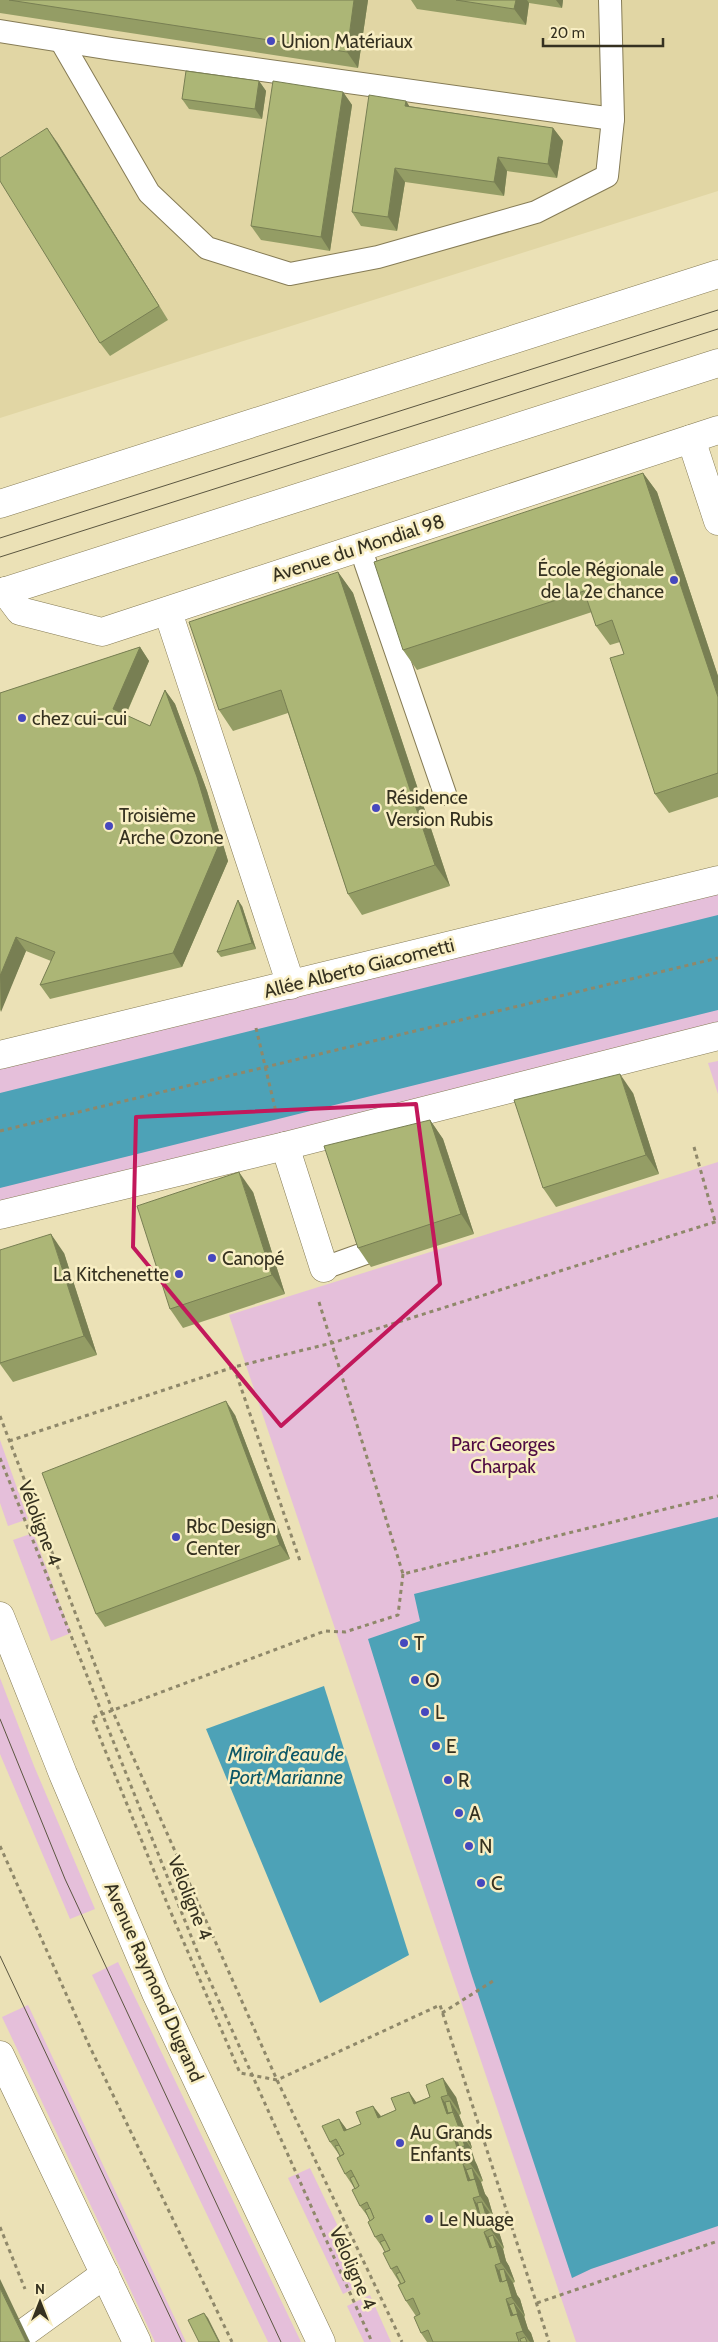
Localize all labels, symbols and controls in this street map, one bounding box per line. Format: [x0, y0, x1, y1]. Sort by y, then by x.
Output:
scale bar [543, 15, 663, 47]
text: 20 m [550, 24, 585, 42]
place label: Union Matériaux [281, 30, 413, 53]
marker: Union Matériaux [265, 35, 277, 47]
street label: Avenue du Mondial 98 [269, 509, 447, 587]
place label: École Régionale de la 2e chance [537, 557, 664, 603]
marker: École Régionale de la 2e chance [668, 574, 680, 586]
place label: chez cui-cui [32, 707, 127, 730]
marker: chez cui-cui [16, 712, 28, 724]
place label: Résidence Version Rubis [386, 786, 493, 831]
marker: Résidence Version Rubis [370, 802, 382, 814]
place label: Troisième Arche Ozone [119, 804, 224, 849]
marker: Troisième Arche Ozone [103, 820, 115, 832]
street label: Allée Alberto Giacometti [261, 933, 457, 1003]
place label: Canopé [222, 1247, 284, 1270]
marker: Canopé [206, 1252, 218, 1264]
place label: La Kitchenette [53, 1263, 169, 1286]
marker: La Kitchenette [173, 1268, 185, 1280]
park label: Parc Georges Charpak [451, 1433, 555, 1478]
street label: Véloligne 4 [13, 1478, 67, 1568]
place label: Rbc Design Center [186, 1515, 276, 1560]
marker: Rbc Design Center [170, 1531, 182, 1543]
place label: T [414, 1632, 424, 1655]
marker: T [398, 1637, 410, 1649]
place label: O [425, 1669, 440, 1692]
marker: O [409, 1674, 421, 1686]
place label: L [435, 1701, 445, 1724]
marker: L [419, 1706, 431, 1718]
place label: E [446, 1735, 457, 1758]
marker: E [430, 1740, 442, 1752]
water label: Miroir d'eau de Port Marianne [227, 1742, 344, 1789]
place label: R [458, 1769, 470, 1792]
marker: R [442, 1774, 454, 1786]
place label: A [469, 1802, 481, 1825]
marker: A [453, 1807, 465, 1819]
place label: N [479, 1835, 492, 1858]
marker: N [463, 1840, 475, 1852]
street label: Véloligne 4 [163, 1853, 217, 1943]
place label: C [491, 1872, 503, 1895]
marker: C [475, 1877, 487, 1889]
street label: Avenue Raymond Dugrand [100, 1879, 208, 2085]
place label: Au Grands Enfants [410, 2121, 493, 2166]
marker: Au Grands Enfants [394, 2137, 406, 2149]
place label: Le Nuage [439, 2208, 514, 2231]
marker: Le Nuage [423, 2213, 435, 2225]
street label: Véloligne 4 [324, 2223, 382, 2313]
north arrow [15, 2277, 65, 2327]
text: N [35, 2280, 45, 2298]

